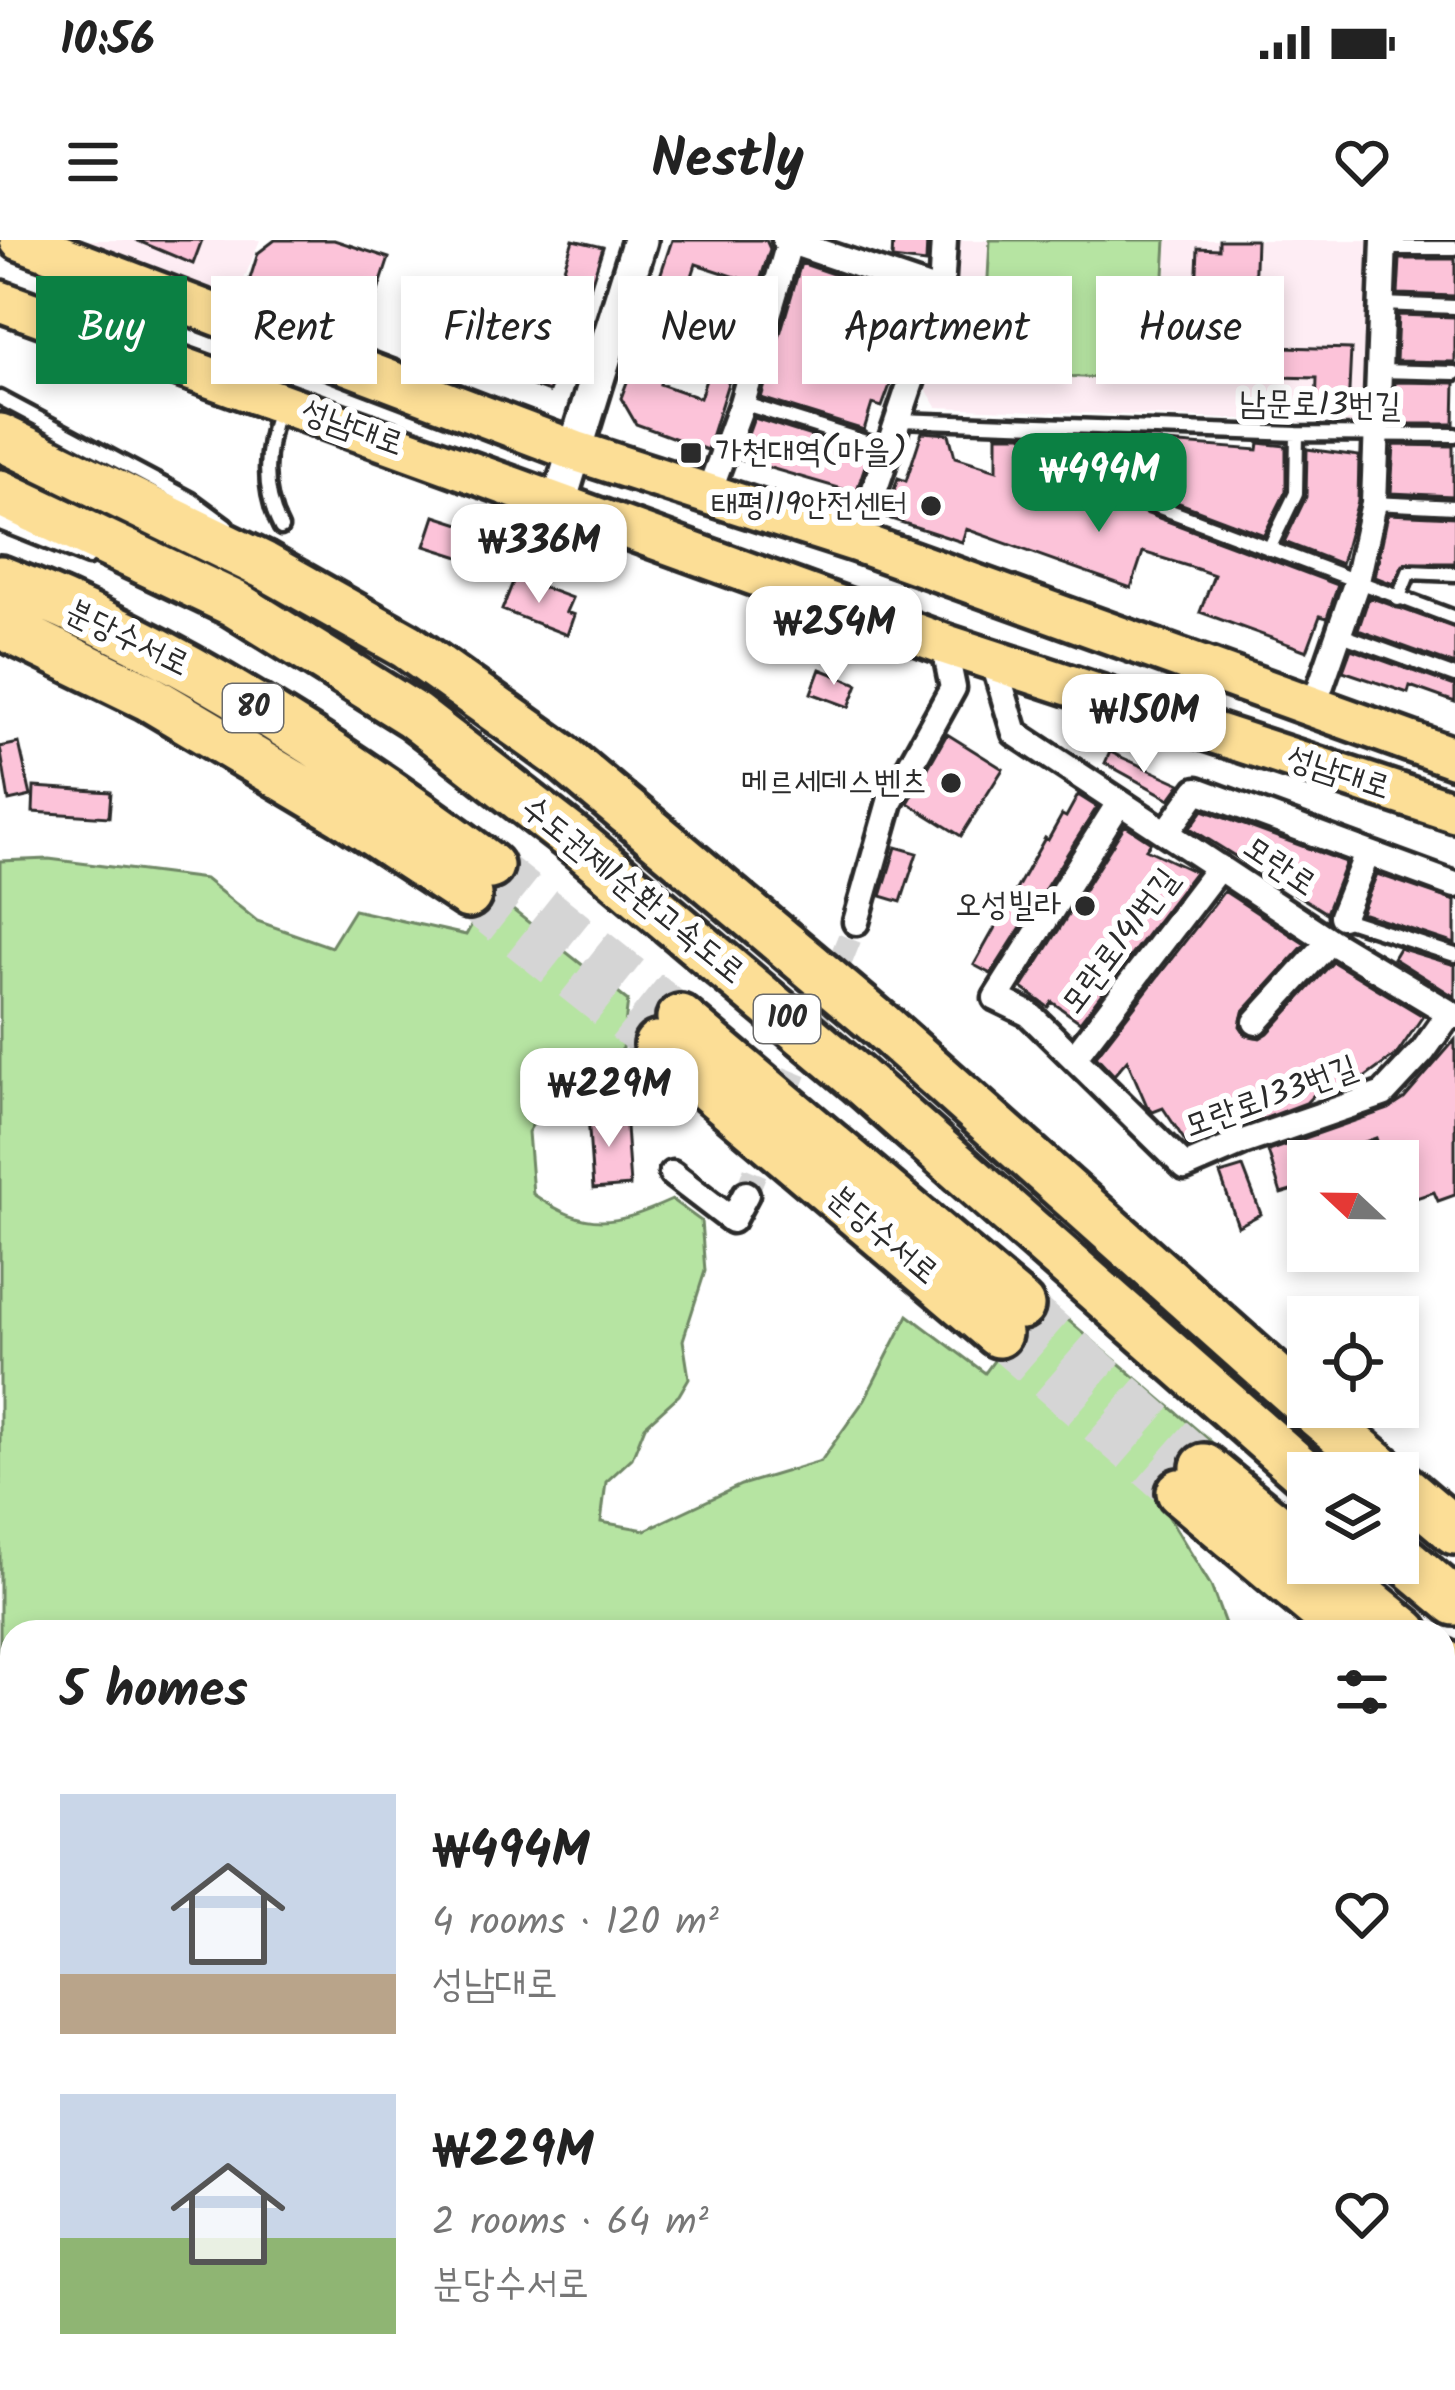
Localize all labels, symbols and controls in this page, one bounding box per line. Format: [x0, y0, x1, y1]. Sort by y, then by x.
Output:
text: 10:56 [60, 6, 155, 78]
text: Nestly [651, 119, 804, 205]
icon: menu [60, 129, 126, 195]
icon: heart [1329, 129, 1395, 195]
chip: Buy [36, 276, 187, 384]
chip: Rent [211, 276, 377, 384]
chip: Filters [401, 276, 594, 384]
chip: New [618, 276, 778, 384]
chip: Apartment [802, 276, 1072, 384]
chip: House [1096, 276, 1284, 384]
street label: 남문로13번길 [1239, 378, 1401, 434]
street label: 성남대로 [293, 386, 411, 472]
place label: 가천대역(마을) [715, 427, 907, 480]
pin: ₩494M [1015, 433, 1183, 535]
marker: 가천대역(마을) [678, 440, 704, 466]
text: ₩494M [1039, 441, 1159, 503]
place label: 태평119안전센터 [711, 480, 907, 533]
marker: 태평119안전센터 [918, 493, 944, 519]
pin: ₩336M [455, 504, 623, 606]
text: ₩336M [478, 512, 600, 574]
street label: 분당수서로 [56, 586, 198, 692]
pin: ₩254M [750, 586, 918, 688]
text: ₩254M [773, 594, 895, 656]
pin: ₩150M [1060, 674, 1228, 776]
text: ₩150M [1089, 682, 1199, 744]
road number: 80 [223, 684, 283, 732]
street label: 성남대로 [1279, 732, 1397, 816]
place label: 메르세데스벤츠 [741, 757, 927, 810]
marker: 메르세데스벤츠 [938, 770, 964, 796]
street label: 수도권제1순환고속도로 [508, 784, 756, 998]
street label: 모란로 [1231, 823, 1327, 911]
street label: 모란로141번길 [1048, 857, 1194, 1027]
place label: 오성빌라 [955, 880, 1061, 933]
marker: 오성빌라 [1072, 893, 1098, 919]
road number: 100 [754, 995, 820, 1043]
street label: 모란로133번길 [1177, 1042, 1365, 1154]
pin: ₩229M [525, 1048, 693, 1150]
text: ₩229M [547, 1056, 671, 1118]
north arrow [1287, 1140, 1419, 1272]
map controls [1287, 1140, 1419, 1584]
street label: 분당수서로 [814, 1173, 950, 1299]
button: locate [1287, 1296, 1419, 1428]
button: layers [1287, 1452, 1419, 1584]
text: 5 homes [60, 1652, 248, 1733]
icon: filters [1329, 1659, 1395, 1725]
text: ₩494M [432, 1812, 590, 1893]
icon: home [156, 1842, 300, 1986]
icon: heart [1329, 1881, 1395, 1947]
text: 4 rooms · 120 m² [432, 1893, 719, 1955]
text: 성남대로 [432, 1955, 558, 2017]
text: ₩229M [432, 2112, 594, 2193]
icon: home [156, 2142, 300, 2286]
icon: heart [1329, 2181, 1395, 2247]
text: 2 rooms · 64 m² [432, 2193, 709, 2255]
text: 분당수서로 [432, 2255, 589, 2317]

